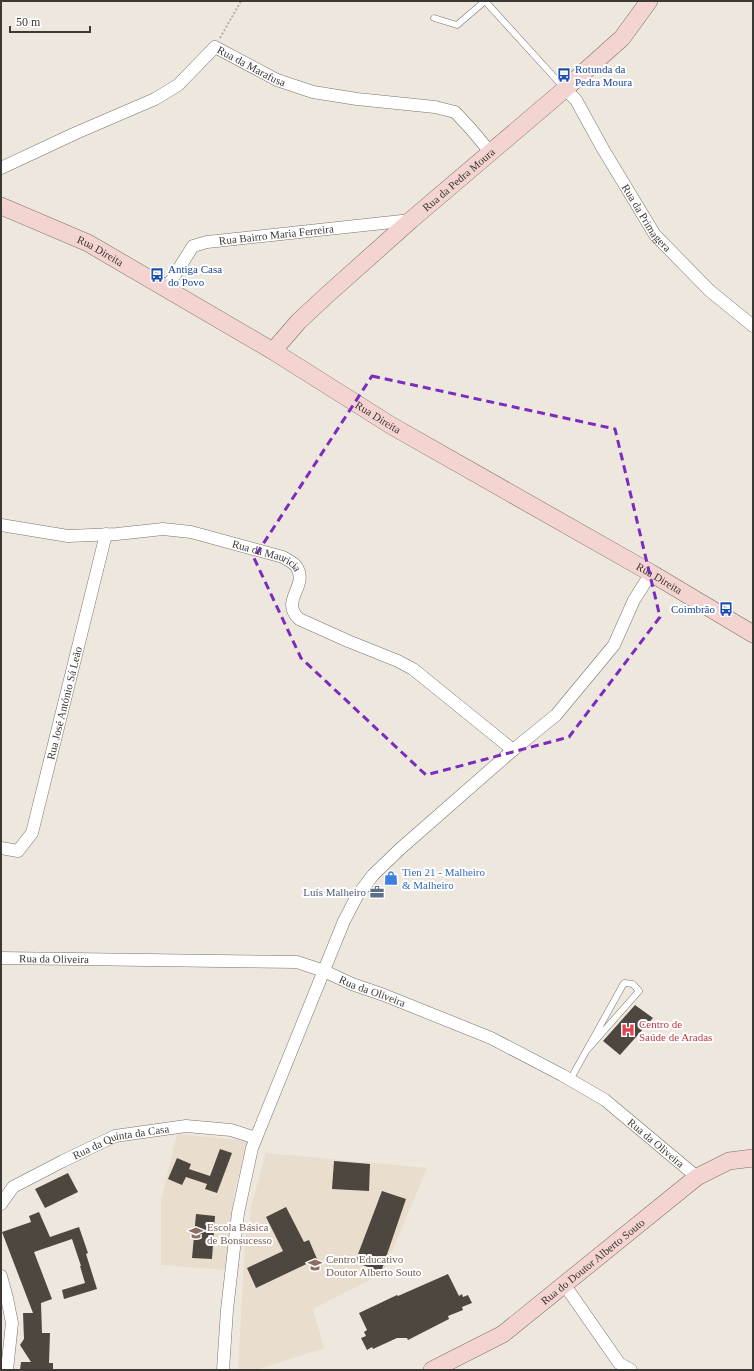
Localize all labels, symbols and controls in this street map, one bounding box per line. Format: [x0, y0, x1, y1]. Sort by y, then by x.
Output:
scale bar [10, 8, 90, 34]
text: 50 m [16, 15, 41, 29]
street label: Rua da Marafusa [215, 43, 287, 88]
place label: Rotunda da Pedra Moura [575, 63, 632, 88]
bus stop icon: Rotunda da Pedra Moura [556, 67, 572, 83]
street label: Rua da Pedra Moura [420, 145, 497, 214]
street label: Rua da Primagera [620, 182, 674, 254]
street label: Rua Bairro Maria Ferreira [218, 222, 334, 247]
street label: Rua Direita [75, 233, 126, 268]
place label: Antiga Casa do Povo [168, 263, 222, 288]
bus stop icon: Antiga Casa do Povo [149, 267, 165, 283]
street label: Rua Direita [353, 399, 403, 436]
street label: Rua da Mauricia [231, 537, 304, 573]
street label: Rua Direita [634, 560, 684, 596]
bus stop icon: Coimbrão [718, 601, 734, 617]
place label: Coimbrão [671, 603, 715, 615]
street label: Rua José António Sá Leão [44, 645, 84, 761]
place label: Tien 21 - Malheiro & Malheiro [402, 866, 486, 891]
shop icon: Tien 21 - Malheiro & Malheiro [383, 870, 399, 886]
office icon: Luís Malheiro [369, 884, 385, 900]
place label: Luís Malheiro [303, 886, 366, 898]
street label: Rua da Oliveira [19, 952, 89, 965]
street label: Rua da Oliveira [337, 973, 407, 1009]
place label: Centro de Saúde de Aradas [639, 1018, 712, 1043]
hospital icon: Centro de Saúde de Aradas [620, 1022, 636, 1038]
street label: Rua da Oliveira [626, 1116, 687, 1170]
street label: Rua da Quinta da Casa [71, 1122, 170, 1161]
street label: Rua do Doutor Alberto Souto [539, 1216, 647, 1307]
place label: Escola Básica de Bonsucesso [207, 1221, 273, 1246]
school or university icon: Escola Básica de Bonsucesso [188, 1225, 204, 1241]
place label: Centro Educativo Doutor Alberto Souto [326, 1253, 422, 1278]
school or university icon: Centro Educativo Doutor Alberto Souto [307, 1257, 323, 1273]

